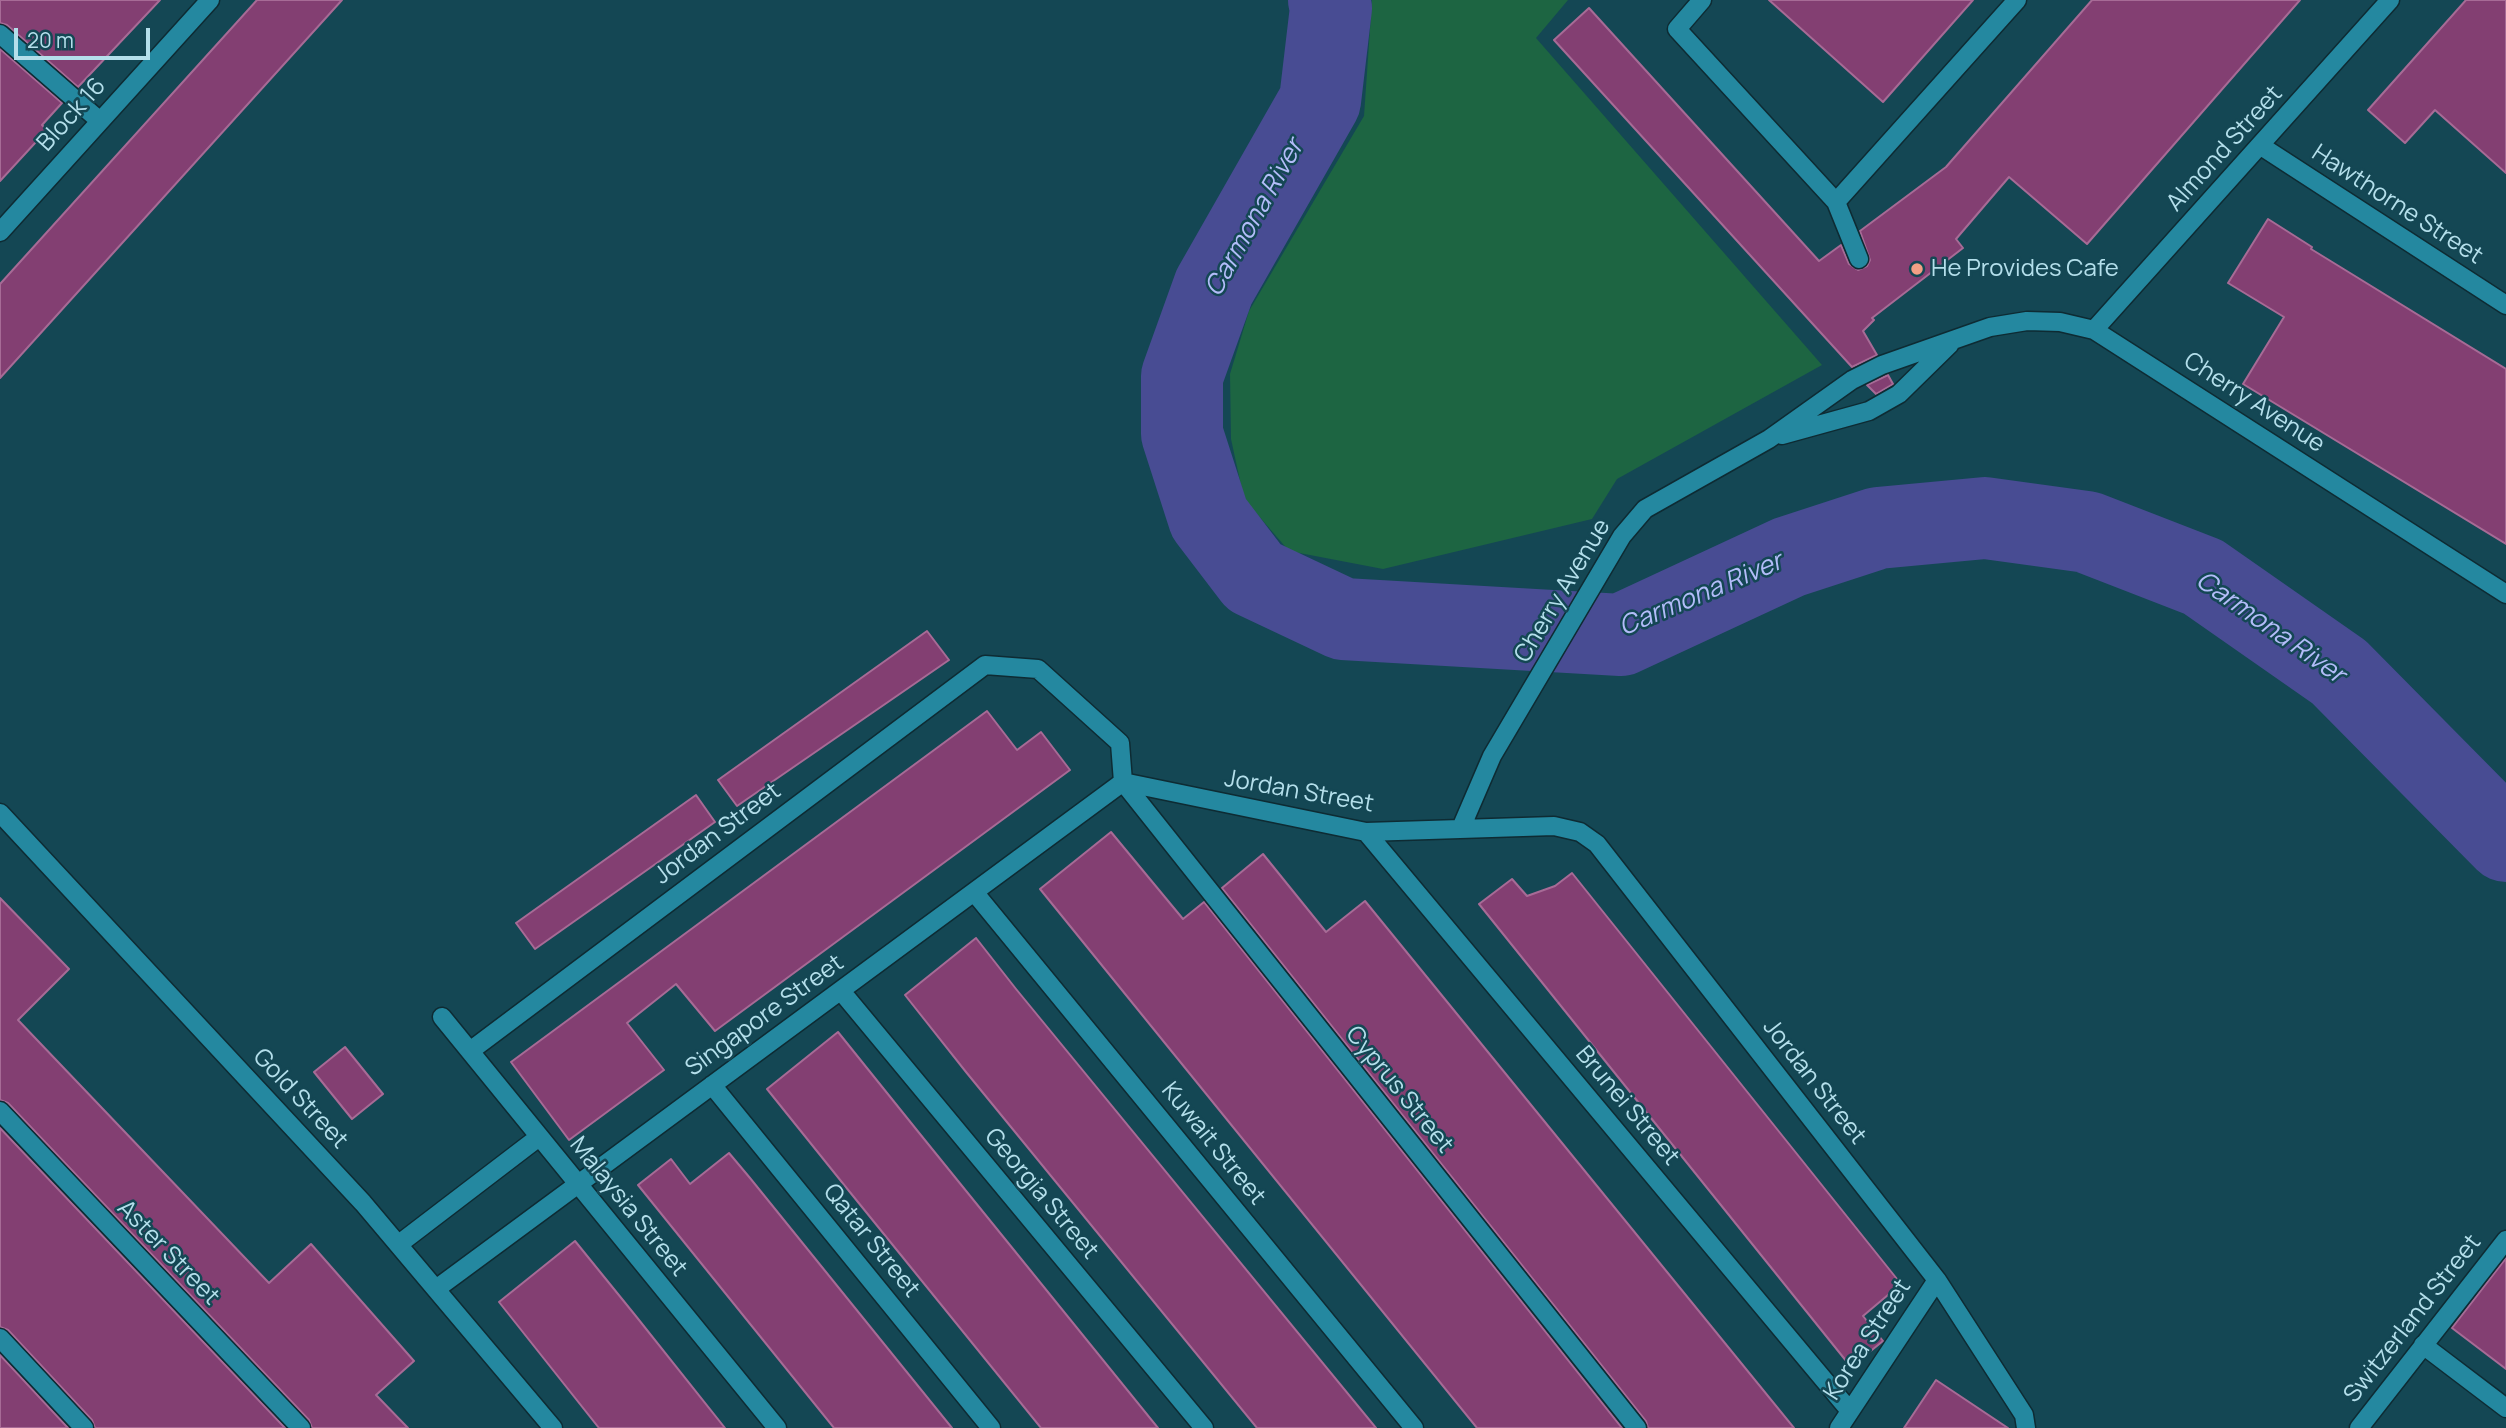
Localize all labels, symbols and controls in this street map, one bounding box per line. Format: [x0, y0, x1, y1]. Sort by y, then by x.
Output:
scale bar [18, 14, 154, 58]
text: 20 m [27, 26, 74, 54]
street label: Block 16 [32, 72, 112, 158]
street label: Almond Street [2161, 80, 2289, 218]
water label: Carmona River [1199, 134, 1311, 302]
street label: Hawthorne Street [2306, 139, 2488, 271]
place label: He Provides Cafe [1931, 255, 2119, 283]
marker: He Provides Cafe [1909, 261, 1925, 277]
street label: Cherry Avenue [2178, 347, 2330, 459]
street label: Cherry Avenue [1509, 514, 1617, 668]
water label: Carmona River [1615, 547, 1787, 643]
water label: Carmona River [2190, 565, 2350, 691]
street label: Jordan Street [1222, 765, 1376, 819]
street label: Jordan Street [649, 777, 787, 891]
street label: Singapore Street [680, 949, 850, 1083]
street label: Jordan Street [1756, 1014, 1872, 1150]
street label: Cyprus Street [1339, 1021, 1459, 1159]
street label: Brunei Street [1569, 1041, 1685, 1171]
street label: Gold Street [246, 1043, 354, 1155]
street label: Kuwait Street [1155, 1077, 1271, 1211]
street label: Georgia Street [978, 1123, 1104, 1265]
street label: Malaysia Street [563, 1131, 693, 1283]
street label: Qatar Street [817, 1178, 925, 1304]
street label: Aster Street [111, 1194, 225, 1312]
street label: Switzerland Street [2338, 1229, 2488, 1409]
street label: Korea Street [1818, 1274, 1918, 1406]

